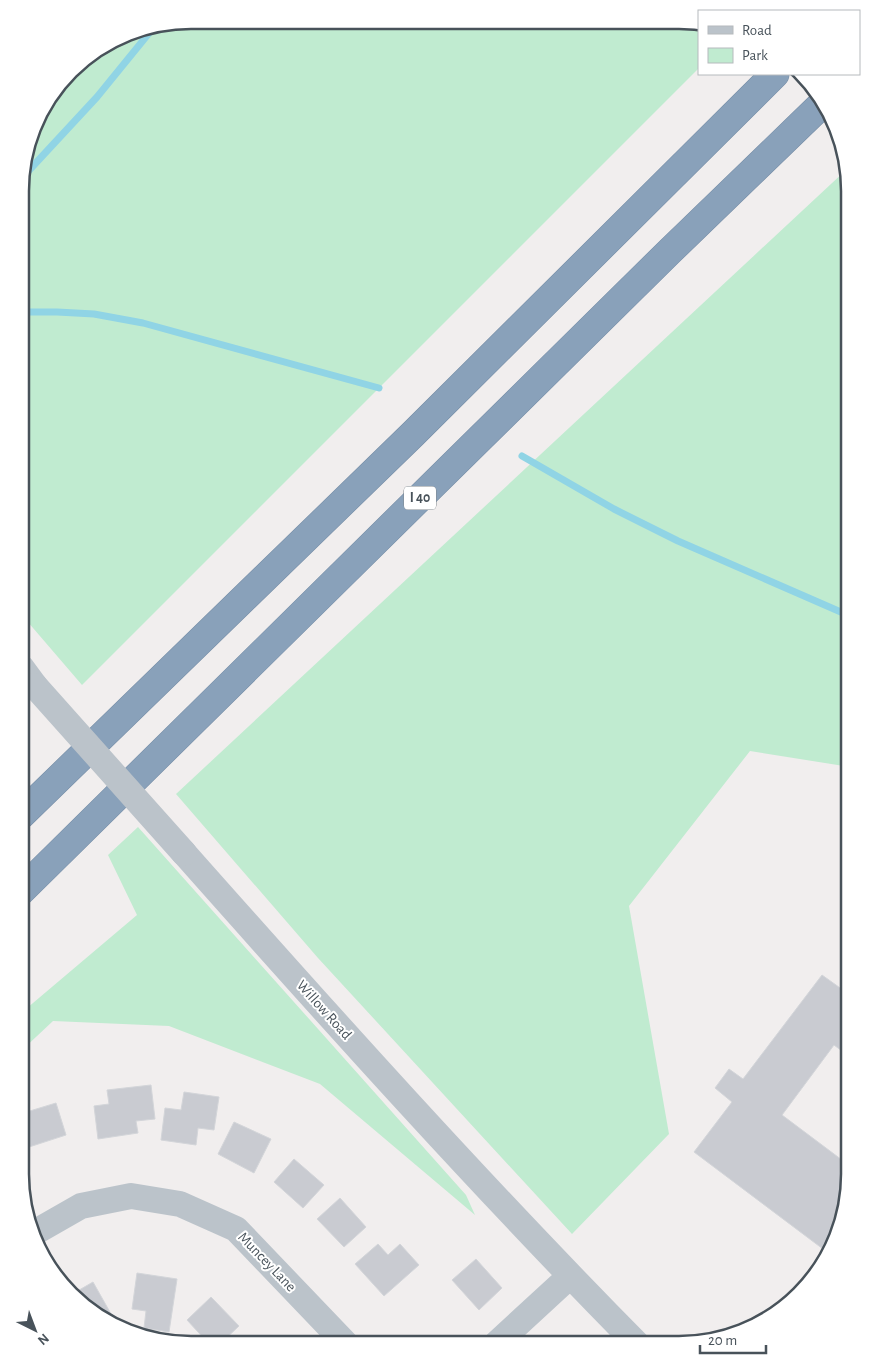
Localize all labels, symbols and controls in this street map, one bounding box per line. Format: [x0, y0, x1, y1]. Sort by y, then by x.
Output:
legend [698, 10, 860, 75]
text: Road [742, 23, 772, 38]
text: Park [742, 48, 768, 63]
road number: I 40 [404, 486, 436, 509]
street label: Willow Road [294, 977, 354, 1043]
street label: Muncey Lane [235, 1229, 299, 1295]
north arrow [10, 1305, 60, 1355]
scale bar [700, 1322, 766, 1354]
text: N [35, 1330, 51, 1347]
text: 20 m [708, 1333, 737, 1348]

